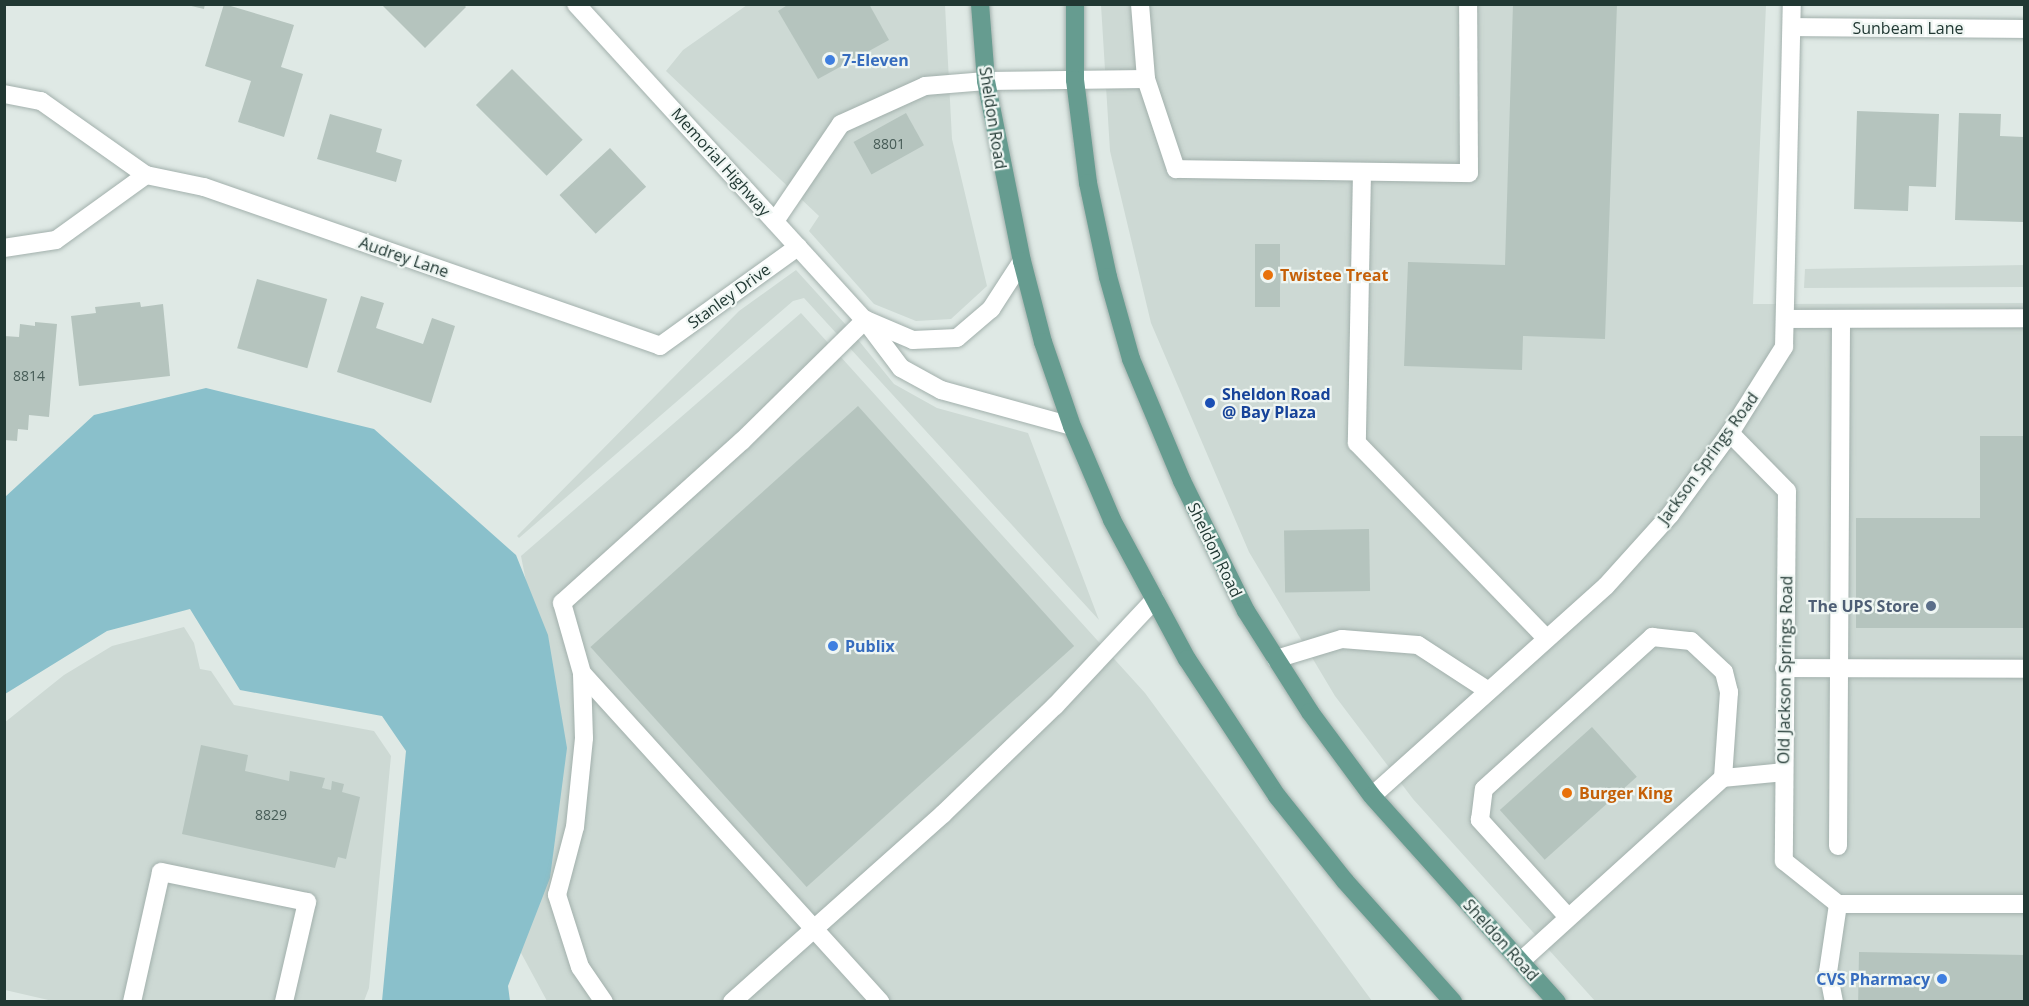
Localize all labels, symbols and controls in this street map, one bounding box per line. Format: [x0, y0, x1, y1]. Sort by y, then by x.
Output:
street label: Sunbeam Lane [1852, 18, 1964, 38]
place label: 7-Eleven [842, 50, 909, 70]
marker: 7-Eleven [823, 53, 837, 67]
street label: Sheldon Road [975, 66, 1011, 170]
street label: Memorial Highway [667, 104, 775, 220]
house number: 8801 [873, 136, 905, 152]
street label: Audrey Lane [357, 233, 451, 281]
street label: Stanley Drive [684, 260, 774, 332]
place label: Twistee Treat [1280, 265, 1388, 285]
marker: Twistee Treat [1261, 268, 1275, 282]
house number: 8814 [13, 368, 45, 384]
place label: Sheldon Road @ Bay Plaza [1222, 384, 1331, 422]
street label: Jackson Springs Road [1654, 388, 1762, 528]
marker: Sheldon Road @ Bay Plaza [1203, 396, 1217, 410]
street label: Sheldon Road [1184, 499, 1246, 601]
street label: Old Jackson Springs Road [1774, 576, 1796, 764]
place label: The UPS Store [1808, 596, 1919, 616]
marker: The UPS Store [1924, 599, 1938, 613]
place label: Publix [845, 636, 895, 656]
marker: Publix [826, 639, 840, 653]
place label: Burger King [1579, 783, 1673, 803]
marker: Burger King [1560, 786, 1574, 800]
house number: 8829 [255, 807, 287, 823]
street label: Sheldon Road [1459, 895, 1543, 985]
place label: CVS Pharmacy [1816, 969, 1930, 989]
marker: CVS Pharmacy [1935, 972, 1949, 986]

